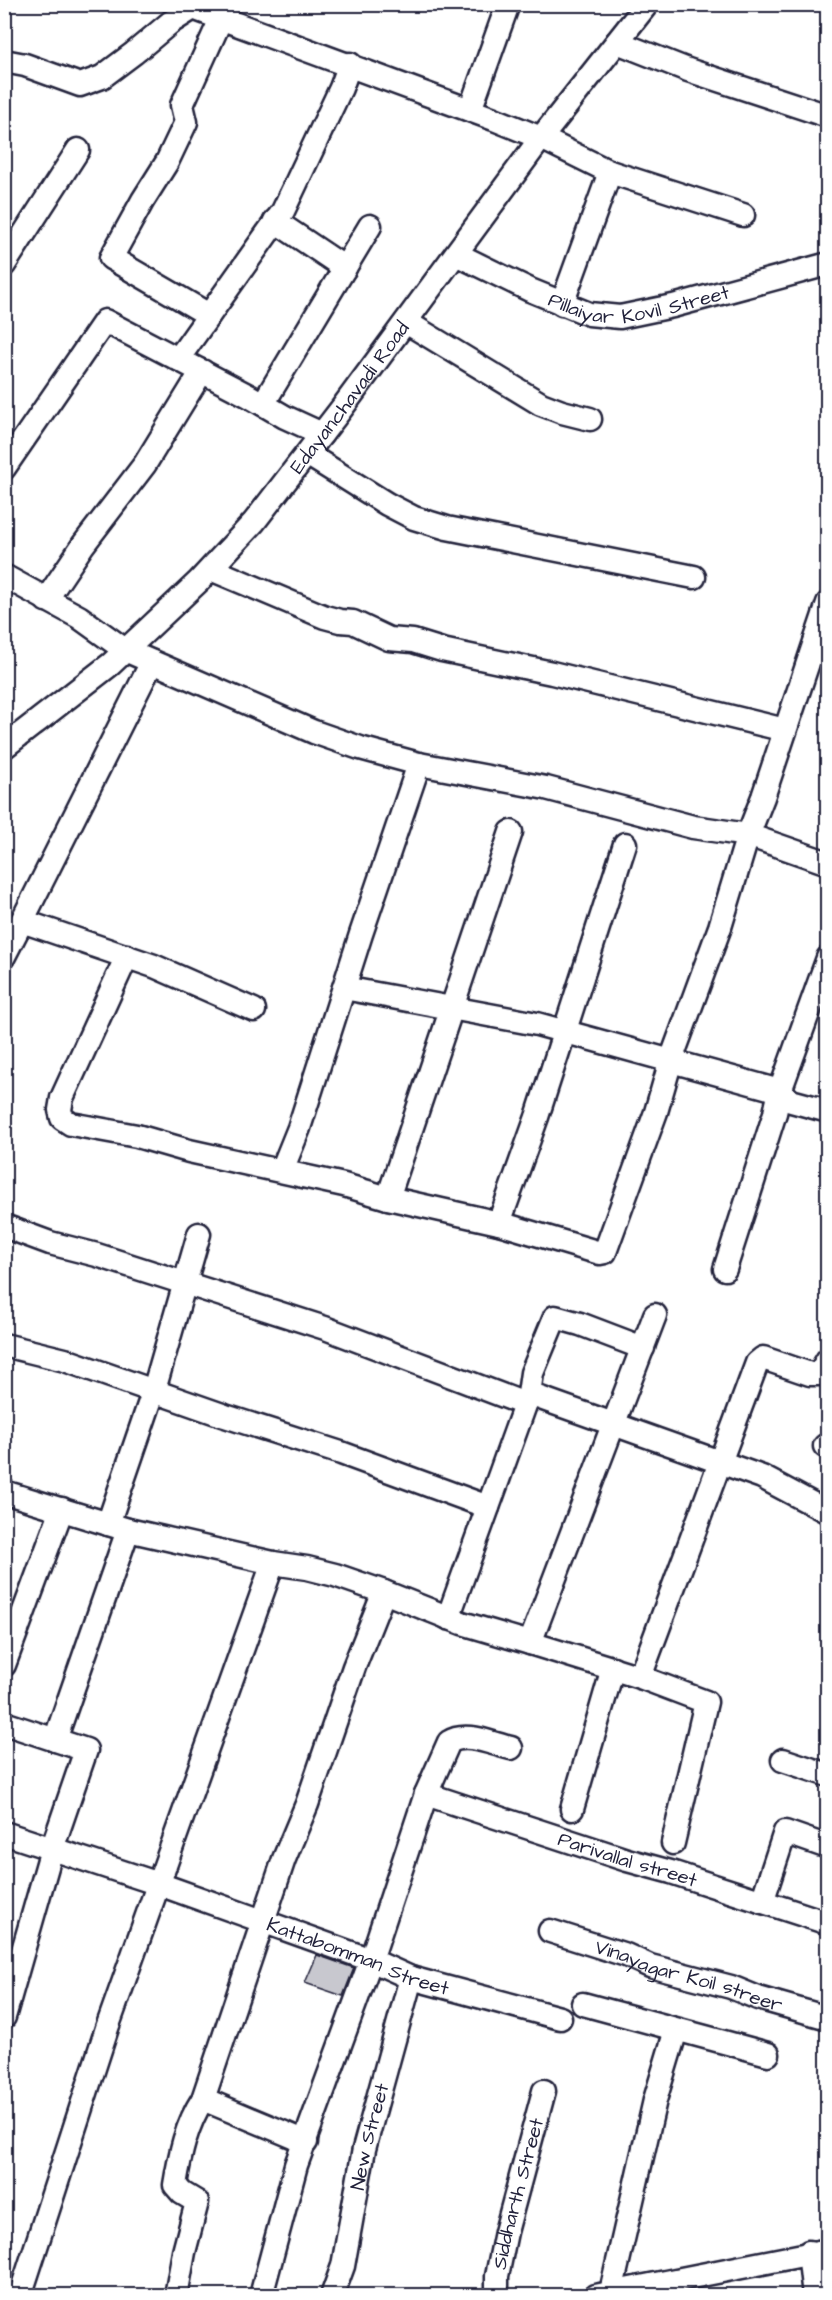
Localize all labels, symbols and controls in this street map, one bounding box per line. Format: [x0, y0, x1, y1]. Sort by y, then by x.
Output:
street label: Pillaiyar Kovil Street [544, 278, 732, 332]
street label: Edayanchavadi Road [283, 316, 416, 480]
street label: Parivallal street [554, 1825, 701, 1895]
street label: Kattabomman Street [263, 1911, 452, 2003]
street label: Vinayagar Koil streer [591, 1933, 786, 2019]
street label: New Street [344, 2080, 396, 2192]
street label: Siddharth Street [486, 2115, 551, 2272]

